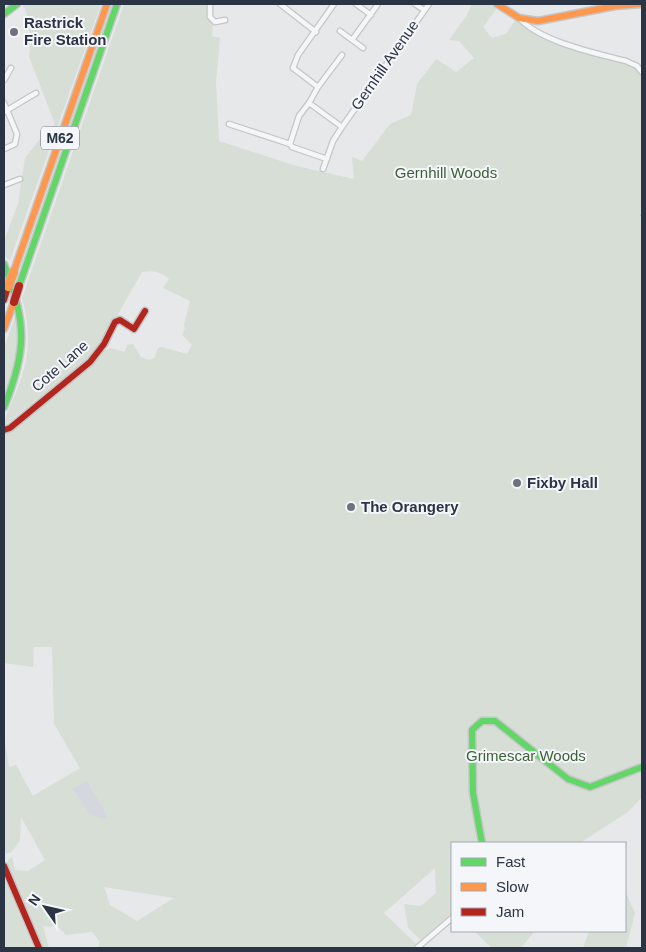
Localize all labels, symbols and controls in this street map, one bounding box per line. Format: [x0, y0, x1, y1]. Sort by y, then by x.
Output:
place label: Rastrick Fire Station [24, 14, 107, 48]
street label: Gernhill Avenue [347, 17, 422, 113]
marker: Rastrick Fire Station [8, 26, 20, 38]
road number: M62 [41, 126, 79, 150]
park label: Gernhill Woods [395, 164, 497, 181]
street label: Cote Lane [28, 336, 91, 395]
place label: Fixby Hall [527, 474, 598, 491]
marker: Fixby Hall [511, 477, 523, 489]
place label: The Orangery [361, 498, 459, 515]
marker: The Orangery [345, 501, 357, 513]
park label: Grimescar Woods [466, 747, 586, 764]
legend [451, 842, 626, 932]
text: Fast [496, 853, 526, 870]
text: Slow [496, 878, 529, 895]
north arrow [20, 882, 70, 932]
text: N [25, 891, 44, 908]
text: Jam [496, 903, 524, 920]

